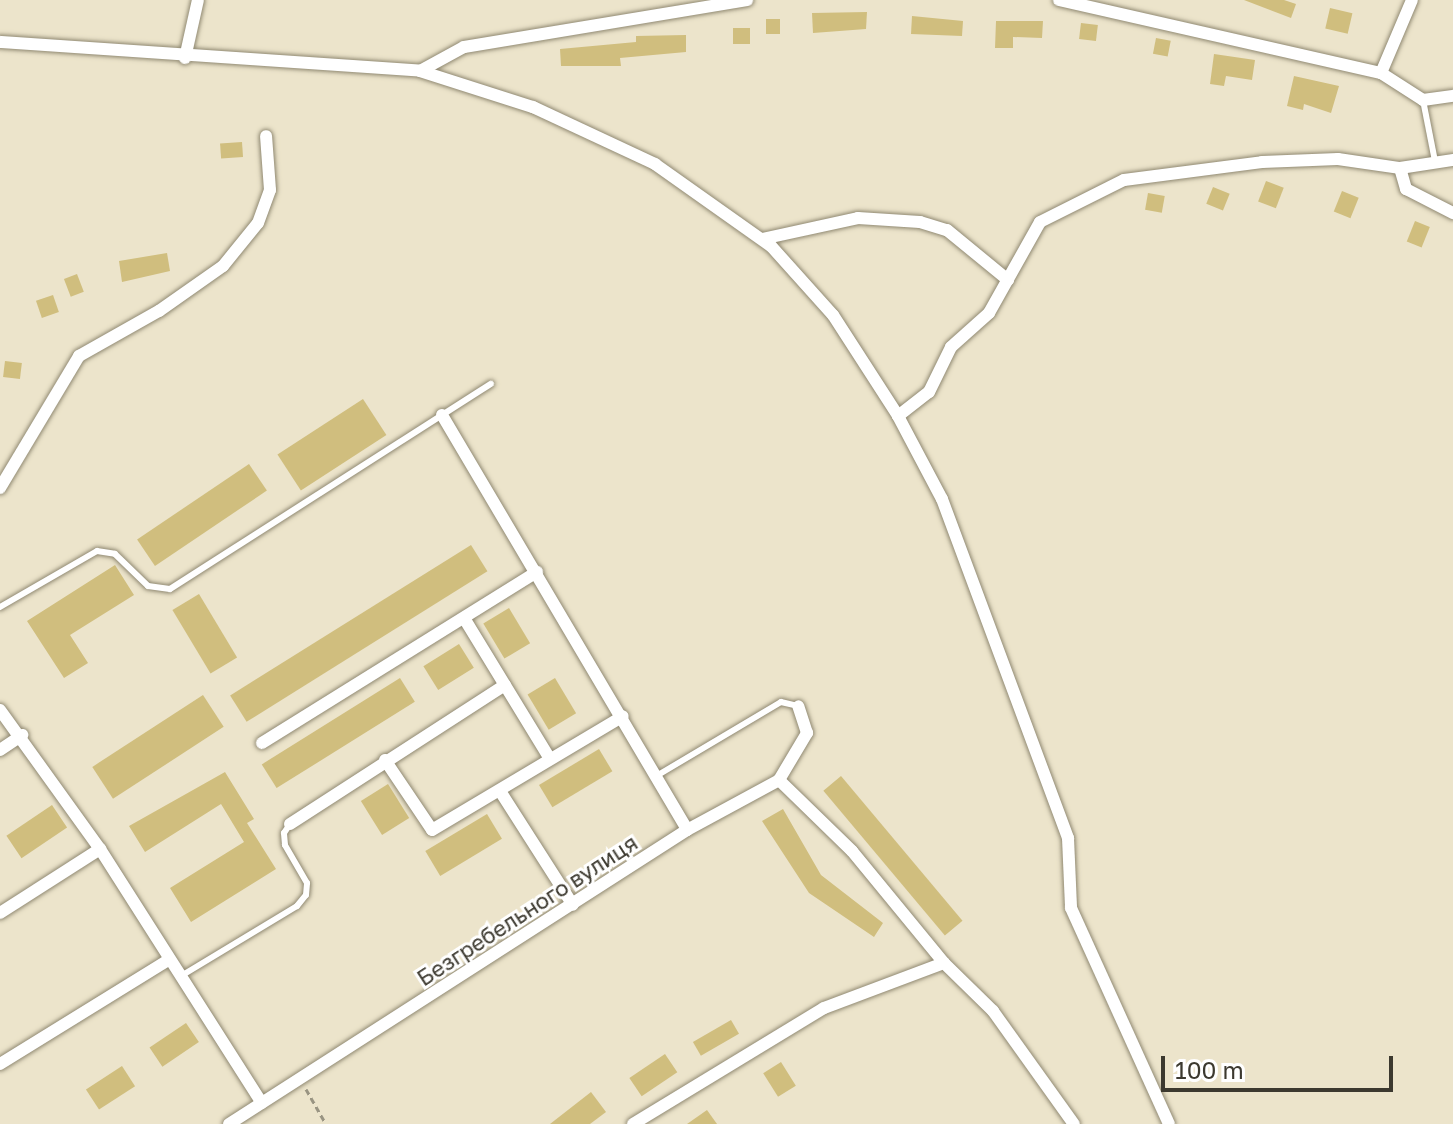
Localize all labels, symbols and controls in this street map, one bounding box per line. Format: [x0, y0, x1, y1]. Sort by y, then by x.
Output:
street label: Безгребельного вулиця [412, 829, 642, 991]
scale bar [1165, 1040, 1397, 1090]
text: 100 m [1175, 1055, 1244, 1084]

